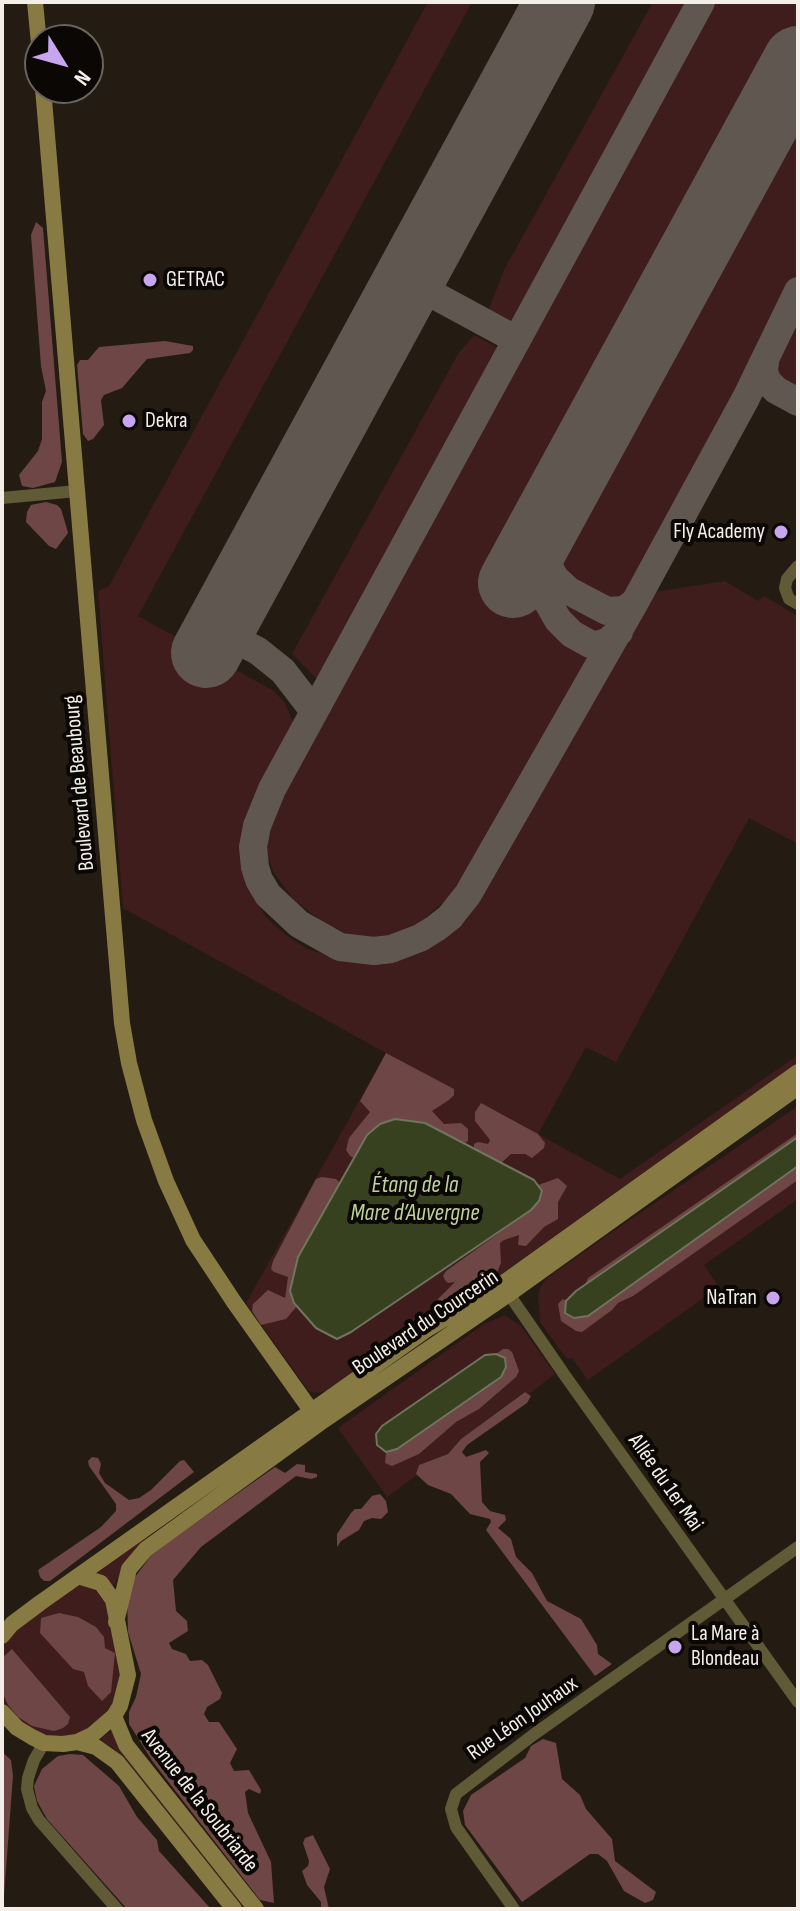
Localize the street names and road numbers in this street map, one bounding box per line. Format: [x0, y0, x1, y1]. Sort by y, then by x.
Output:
street label: Boulevard de Beaubourg [59, 694, 101, 872]
street label: Boulevard du Courcerin [348, 1264, 504, 1382]
street label: Allée du 1er Mai [622, 1429, 708, 1537]
street label: Rue Léon Jouhaux [463, 1671, 583, 1767]
street label: Avenue de la Soubriarde [135, 1724, 263, 1878]

